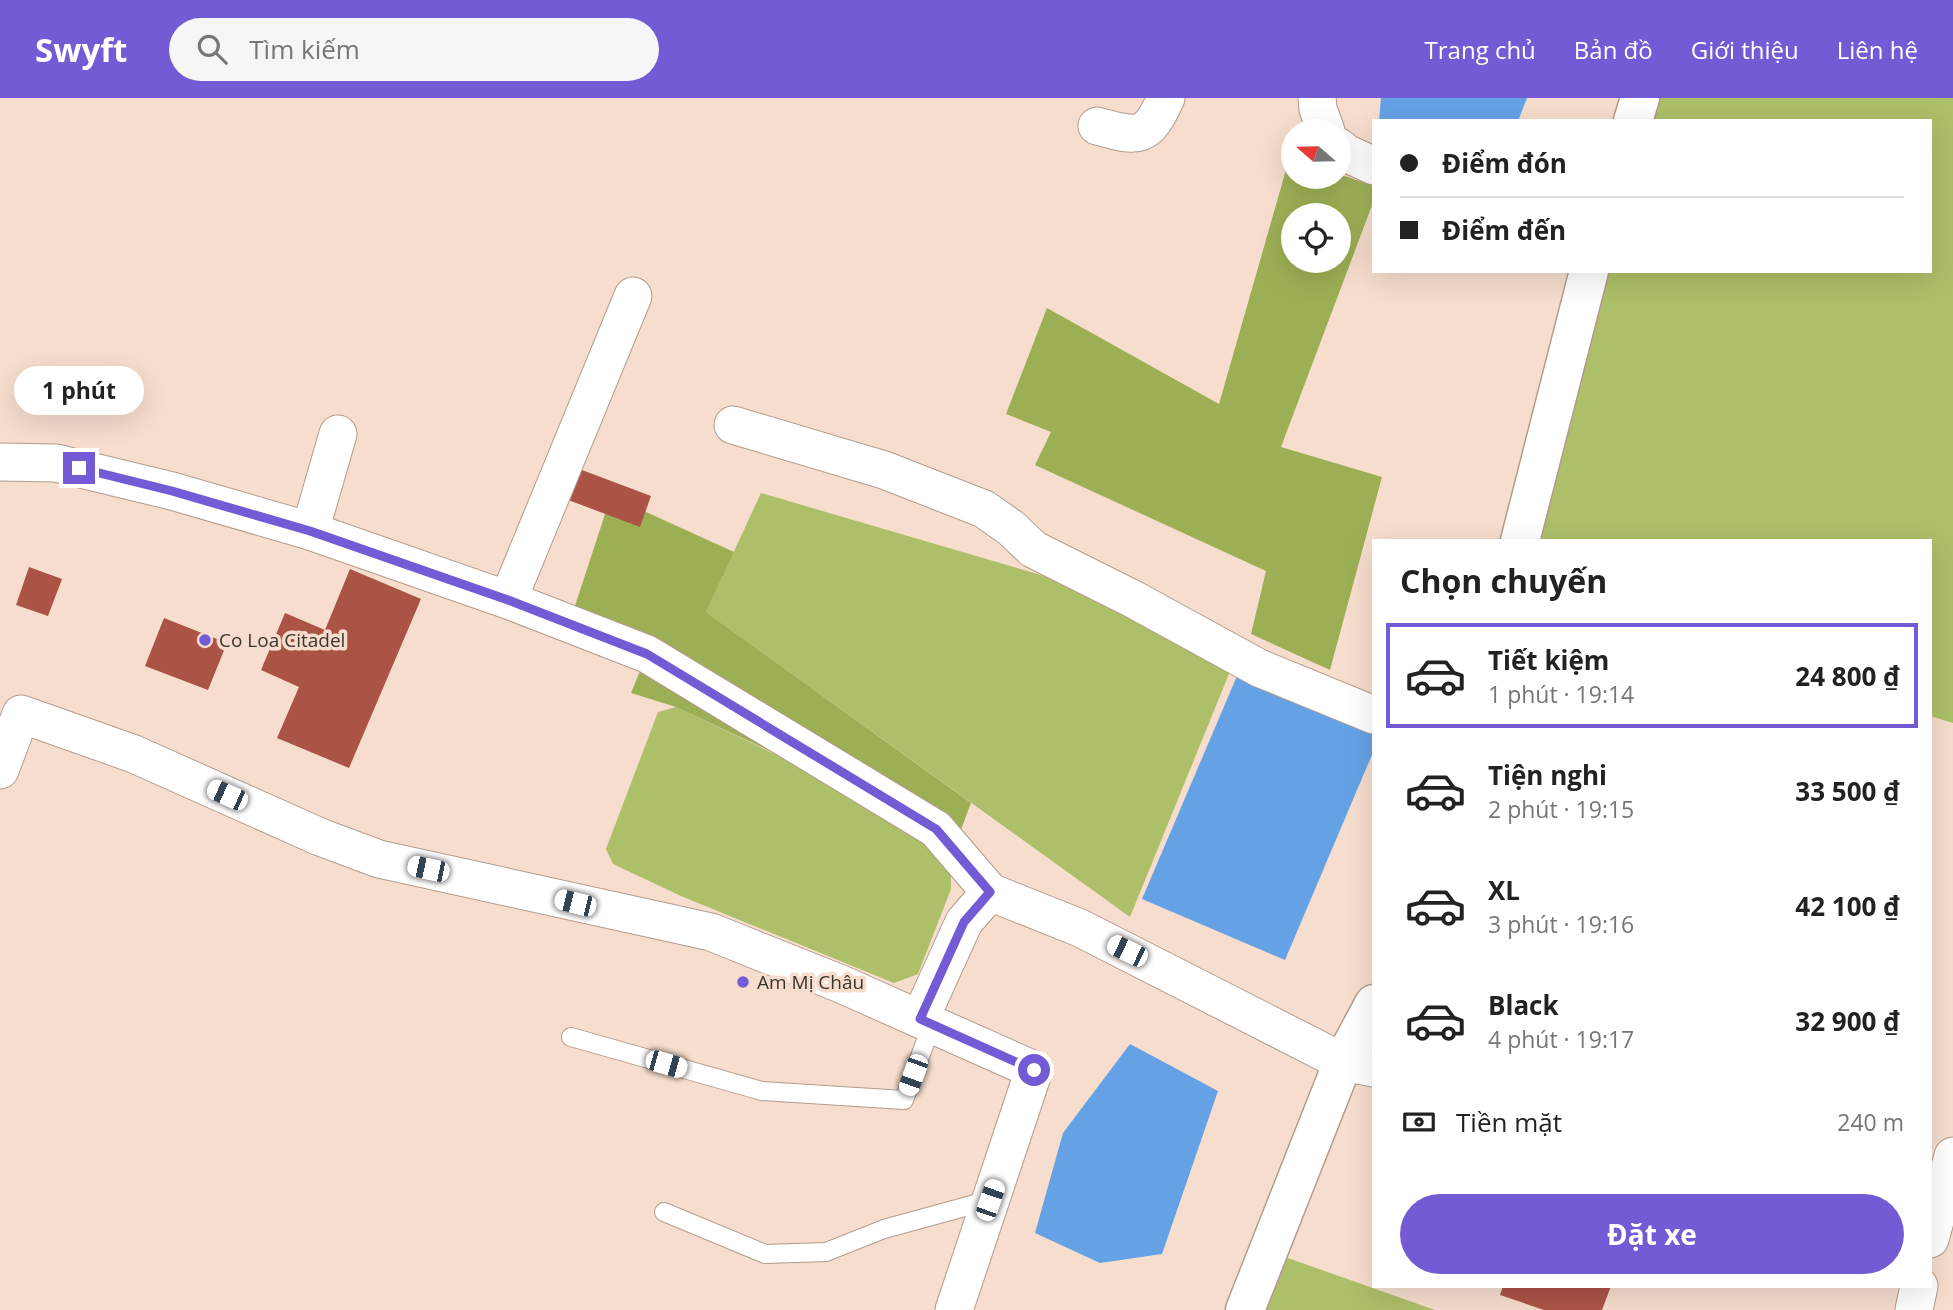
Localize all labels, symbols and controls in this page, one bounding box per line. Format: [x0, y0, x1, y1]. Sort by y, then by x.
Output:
search box [169, 18, 659, 81]
text: Swyft [35, 27, 127, 72]
icon: search [193, 30, 231, 68]
text: Tìm kiếm [249, 31, 360, 67]
text: Trang chủ [1425, 33, 1536, 66]
text: Bản đồ [1574, 33, 1653, 66]
text: Giới thiệu [1691, 33, 1799, 66]
text: Liên hệ [1837, 33, 1918, 66]
north arrow [1281, 119, 1351, 189]
map controls [1281, 119, 1351, 273]
text: Điểm đón [1442, 145, 1567, 181]
button: locate [1281, 203, 1351, 273]
text: Điểm đến [1442, 212, 1566, 248]
callout: 1 phút [14, 366, 144, 416]
text: 1 phút [42, 374, 116, 406]
route end [63, 452, 95, 484]
text: Chọn chuyến [1400, 559, 1607, 602]
place label: Co Loa Citadel [219, 627, 345, 653]
marker: Co Loa Citadel [197, 632, 213, 648]
text: Tiết kiệm [1488, 642, 1609, 678]
icon: car [1404, 644, 1467, 707]
text: 24 800 ₫ [1795, 658, 1900, 694]
text: 1 phút · 19:14 [1488, 678, 1634, 710]
text: Tiện nghi [1488, 757, 1607, 793]
icon: car [1404, 759, 1467, 822]
text: 33 500 ₫ [1795, 773, 1900, 809]
car [204, 777, 251, 813]
text: 2 phút · 19:15 [1488, 793, 1634, 825]
car [406, 854, 451, 884]
text: XL [1488, 872, 1520, 908]
icon: car [1404, 874, 1467, 937]
car [553, 888, 598, 918]
text: 42 100 ₫ [1795, 888, 1900, 924]
text: 3 phút · 19:16 [1488, 908, 1634, 940]
car [1104, 932, 1151, 970]
place label: Am Mị Châu [757, 969, 864, 995]
marker: Am Mị Châu [735, 974, 751, 990]
text: Black [1488, 987, 1559, 1023]
icon: car [1404, 989, 1467, 1052]
text: 32 900 ₫ [1795, 1003, 1900, 1039]
text: 4 phút · 19:17 [1488, 1023, 1634, 1055]
car [643, 1048, 690, 1080]
car [896, 1052, 931, 1098]
route start [1018, 1054, 1050, 1086]
icon: cash [1400, 1103, 1438, 1141]
text: Tiền mặt [1456, 1104, 1562, 1140]
text: 240 m [1837, 1106, 1904, 1138]
car [974, 1177, 1007, 1223]
button: Đặt xe [1400, 1194, 1904, 1274]

